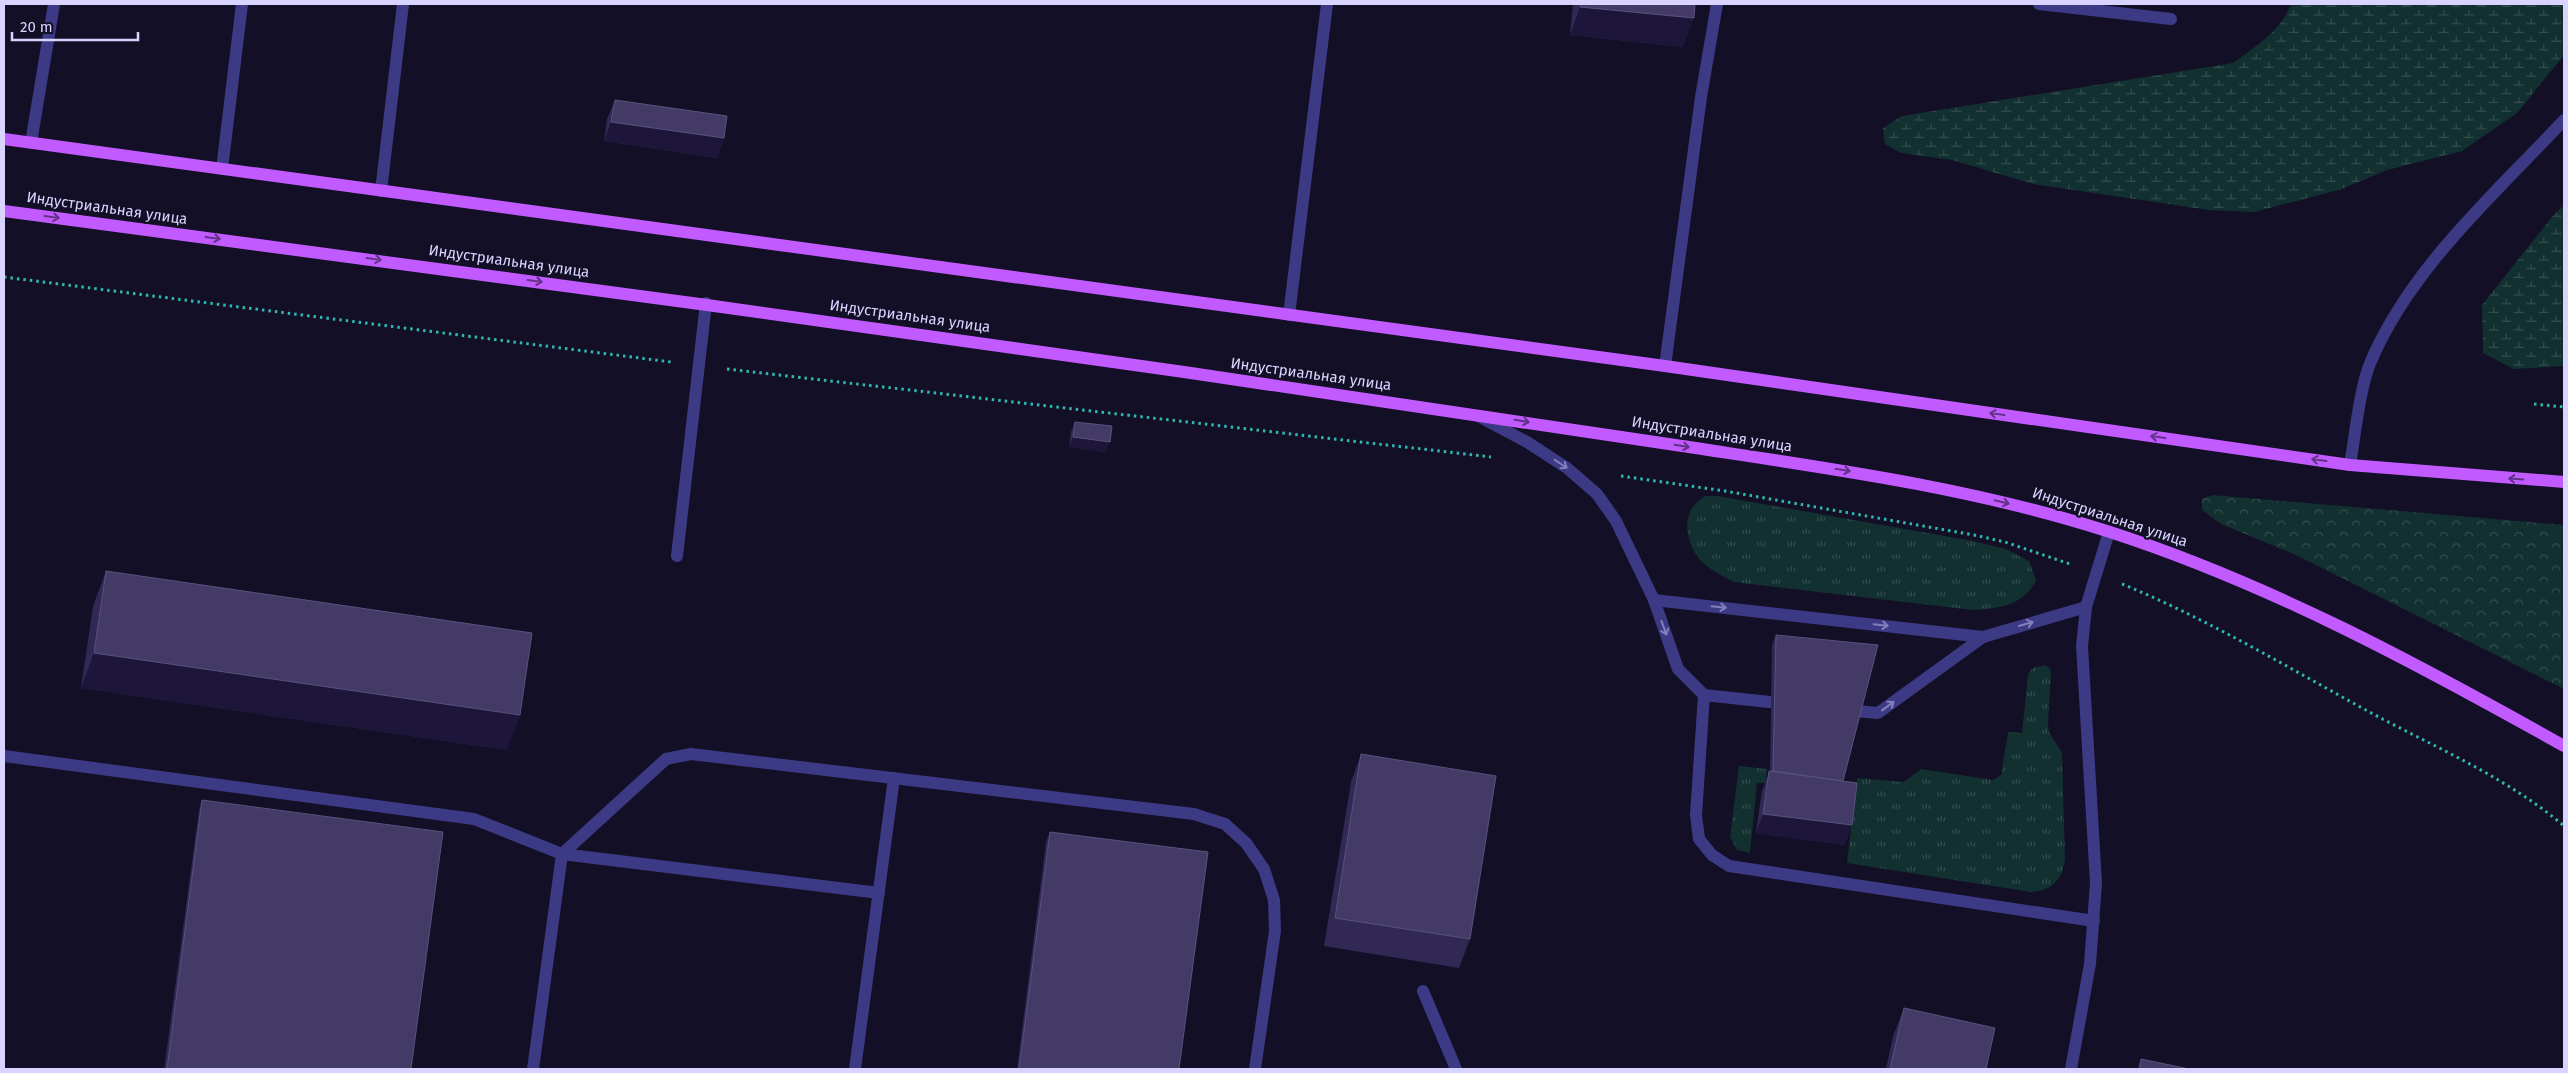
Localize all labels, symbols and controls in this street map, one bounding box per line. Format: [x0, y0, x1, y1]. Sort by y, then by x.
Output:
scale bar [12, 10, 139, 42]
text: 20 m [20, 18, 53, 36]
street label: Индустриальная улица [25, 188, 189, 228]
one-way arrow [44, 212, 60, 222]
one-way arrow [205, 233, 221, 243]
street label: Индустриальная улица [427, 241, 591, 281]
one-way arrow [366, 255, 382, 265]
one-way arrow [527, 276, 543, 286]
street label: Индустриальная улица [828, 296, 992, 336]
street label: Индустриальная улица [1229, 354, 1393, 394]
one-way arrow [1990, 409, 2006, 419]
street label: Индустриальная улица [1630, 412, 1794, 456]
one-way arrow [1513, 416, 1529, 426]
one-way arrow [2151, 432, 2167, 442]
one-way arrow [1674, 441, 1690, 451]
one-way arrow [2311, 455, 2327, 465]
one-way arrow [1554, 459, 1568, 470]
one-way arrow [1835, 466, 1851, 476]
one-way arrow [2508, 474, 2524, 483]
street label: Индустриальная улица [2030, 483, 2190, 551]
one-way arrow [1994, 497, 2010, 507]
one-way arrow [1711, 602, 1727, 612]
one-way arrow [2018, 619, 2034, 629]
one-way arrow [1660, 620, 1669, 636]
one-way arrow [1873, 620, 1889, 630]
one-way arrow [1881, 701, 1895, 711]

